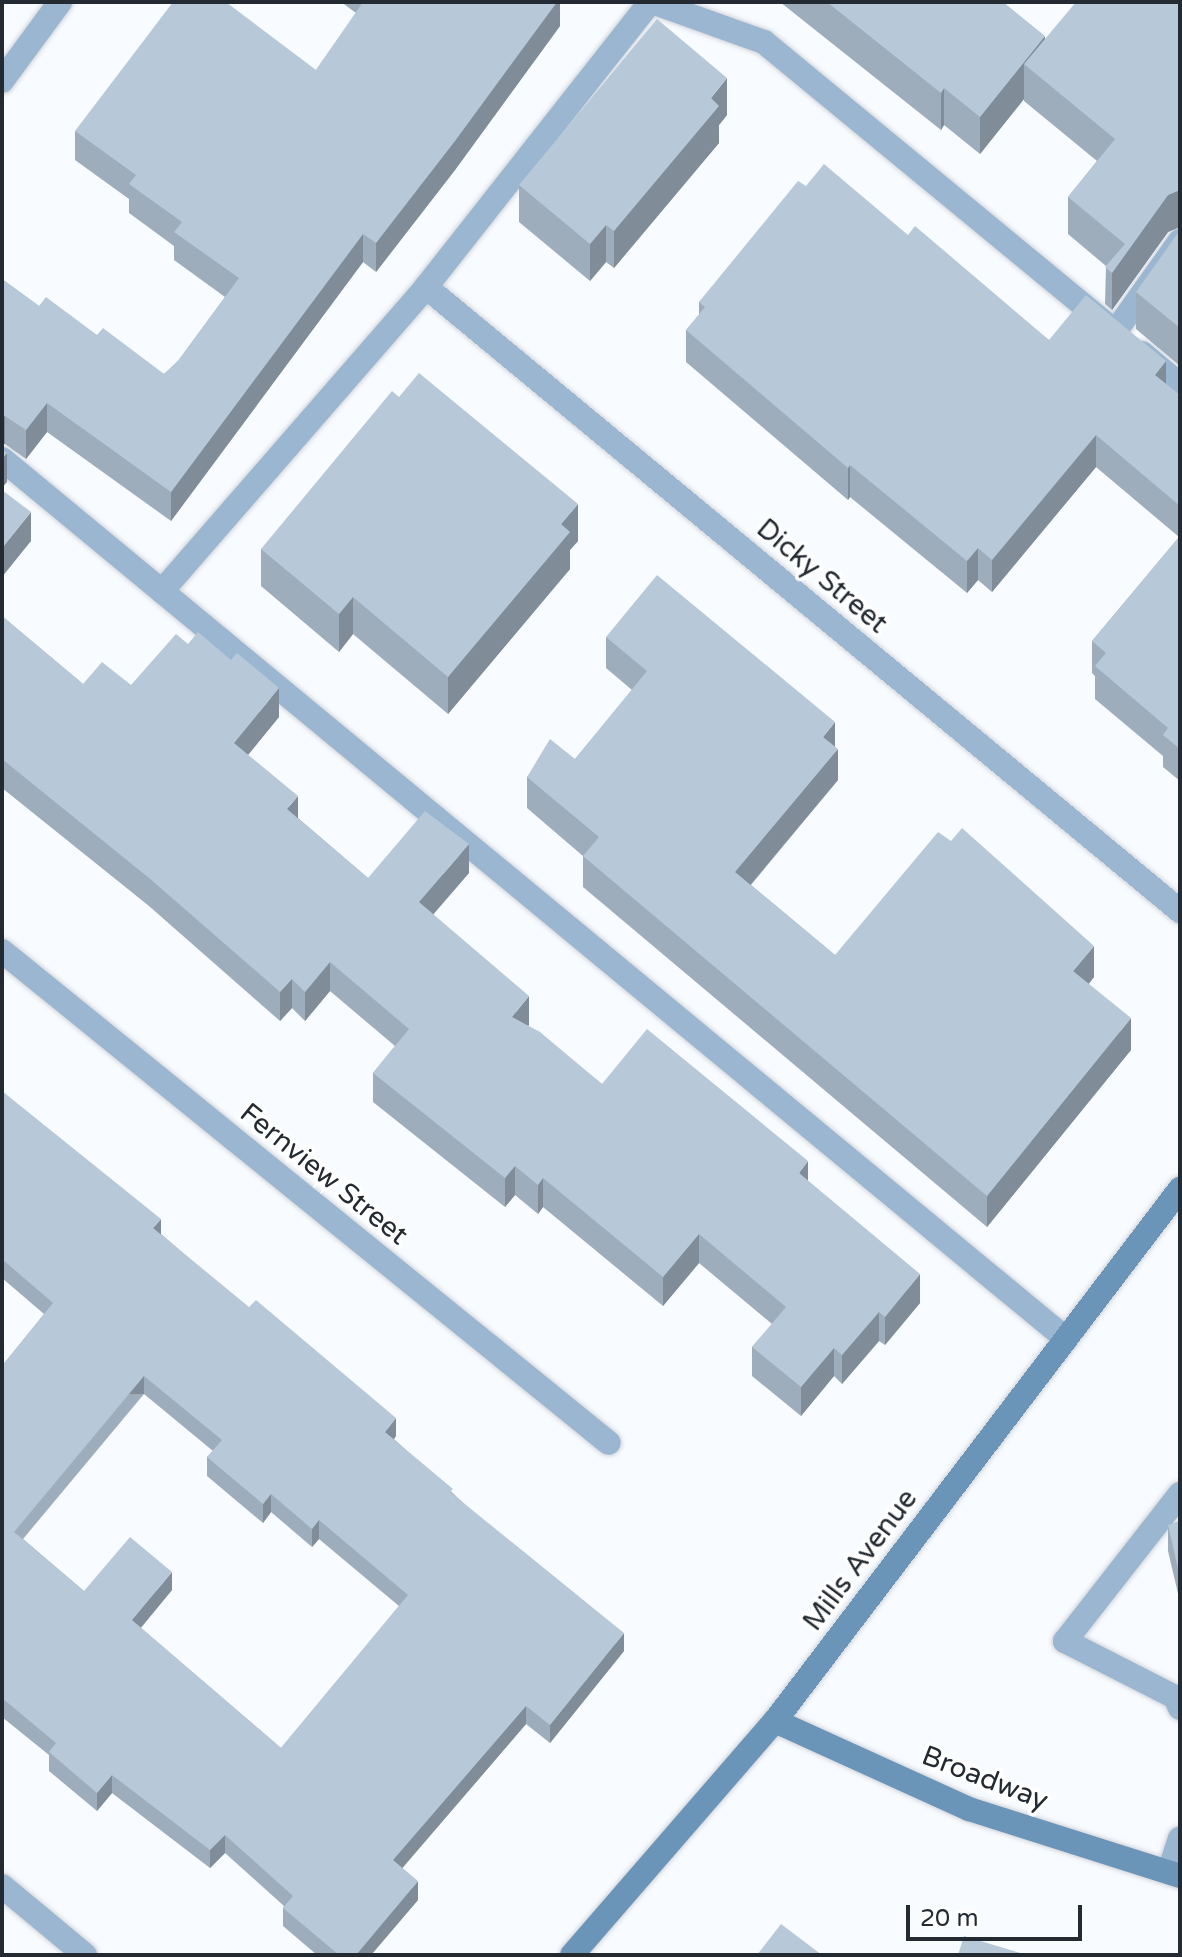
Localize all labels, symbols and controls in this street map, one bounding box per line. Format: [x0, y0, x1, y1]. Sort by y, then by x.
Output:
street label: Dicky Street [750, 512, 894, 640]
street label: Fernview Street [233, 1096, 415, 1252]
street label: Mills Avenue [796, 1483, 924, 1637]
street label: Broadway [917, 1739, 1053, 1817]
scale bar [910, 1889, 1086, 1939]
text: 20 m [920, 1904, 978, 1933]

